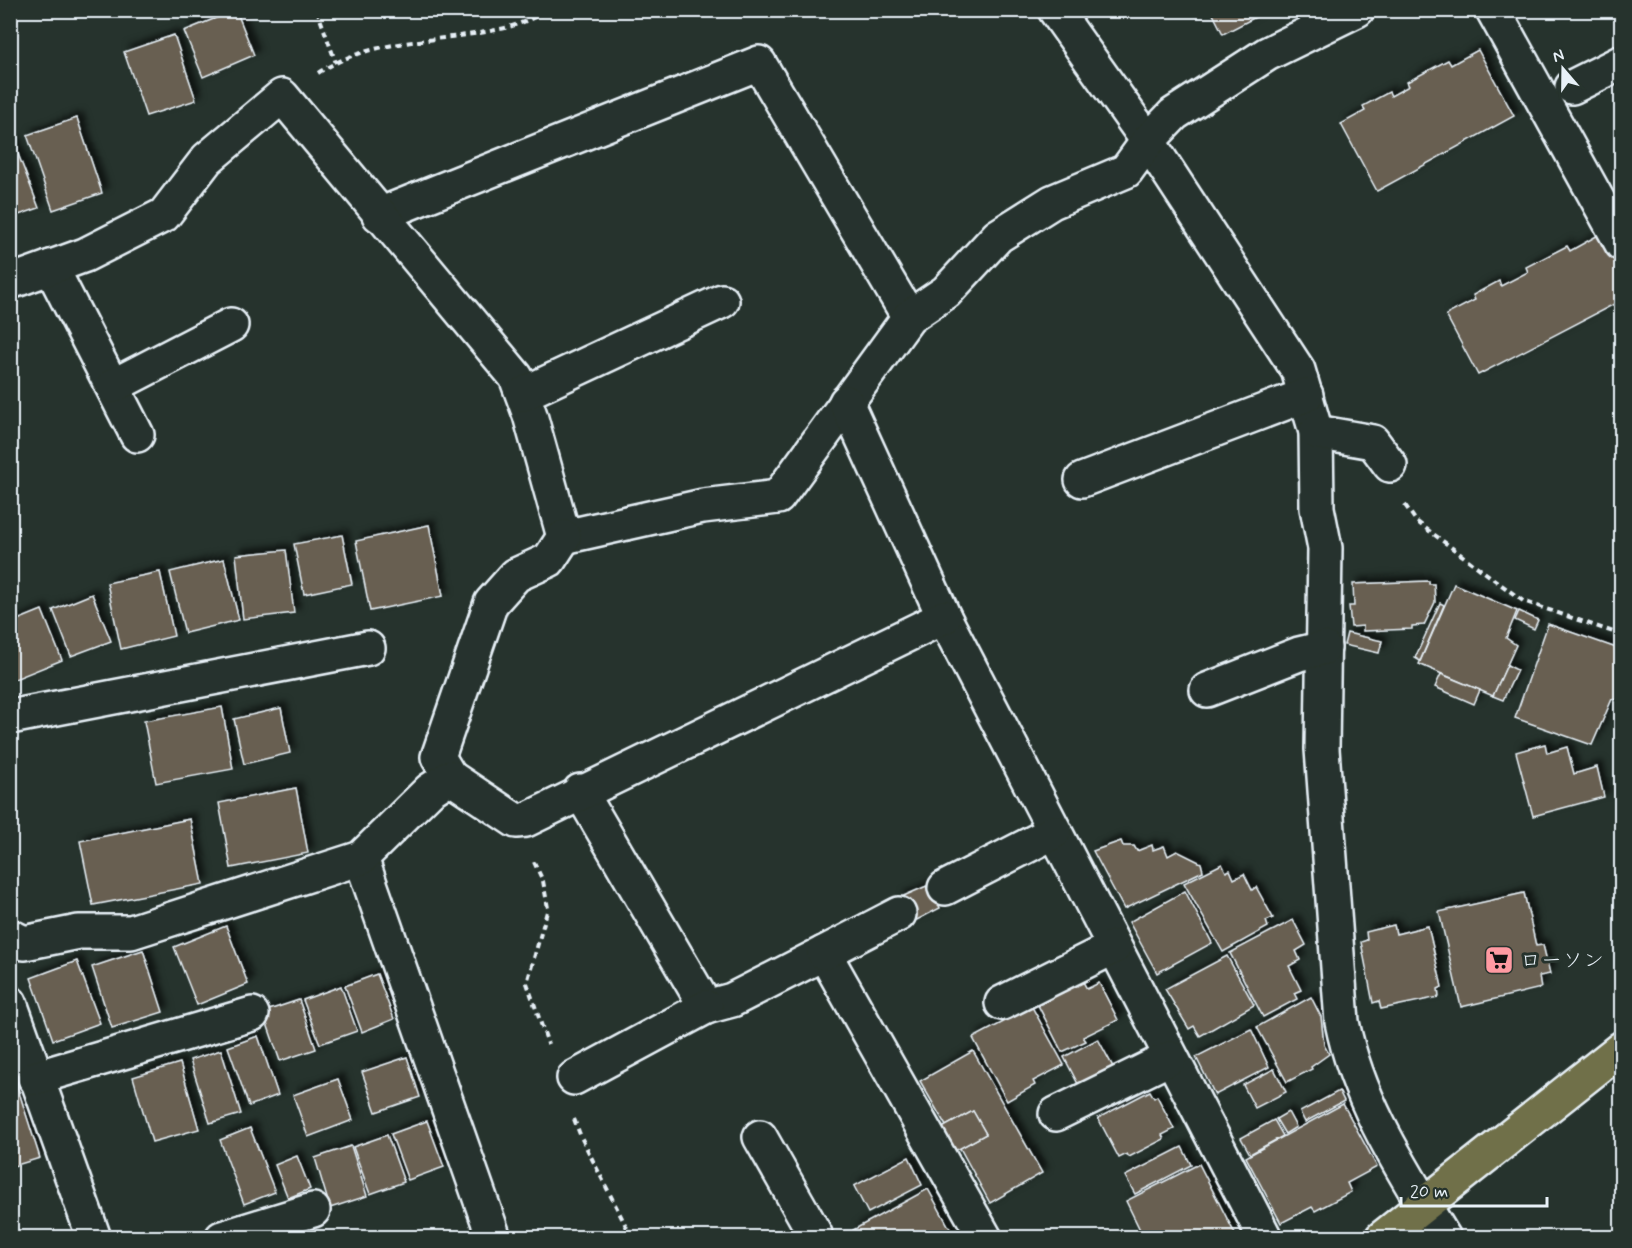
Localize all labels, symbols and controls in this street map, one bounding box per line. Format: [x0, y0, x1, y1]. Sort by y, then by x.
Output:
north arrow [1533, 39, 1593, 99]
text: N [1550, 45, 1567, 68]
supermarket icon: ローソン [1483, 944, 1515, 976]
place label: ローソン [1520, 947, 1604, 975]
scale bar [1401, 1170, 1546, 1208]
text: 20 m [1410, 1180, 1448, 1204]

